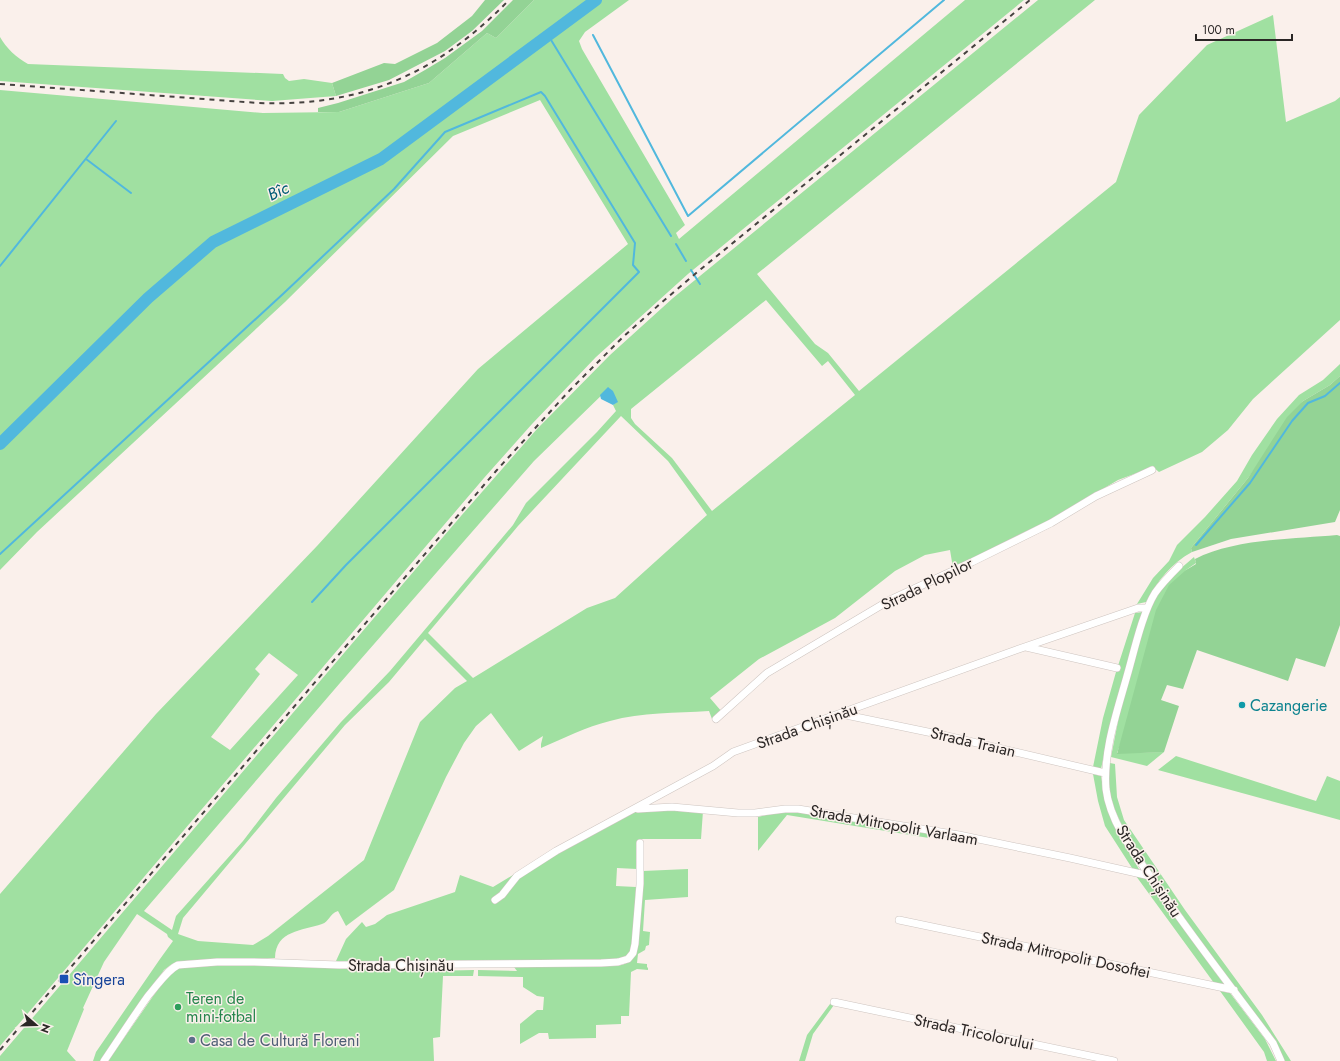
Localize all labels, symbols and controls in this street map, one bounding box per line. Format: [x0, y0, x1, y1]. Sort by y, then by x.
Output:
scale bar [1196, 16, 1292, 42]
text: 100 m [1202, 21, 1235, 39]
water label: Bîc [263, 175, 293, 206]
street label: Strada Plopilor [877, 552, 977, 616]
place label: Cazangerie [1250, 694, 1327, 717]
street label: Strada Chișinău [753, 697, 861, 755]
marker: Cazangerie [1237, 700, 1247, 710]
street label: Strada Traian [928, 721, 1018, 763]
street label: Strada Mitropolit Varlaam [808, 799, 980, 851]
street label: Strada Chișinău [1110, 820, 1188, 922]
street label: Strada Mitropolit Dosoftei [979, 926, 1153, 984]
street label: Strada Chișinău [348, 954, 454, 977]
place label: Sîngera [73, 968, 125, 991]
marker: Sîngera [58, 973, 70, 985]
place label: Teren de mini-fotbal [186, 987, 256, 1028]
marker: Teren de mini-fotbal [173, 1002, 183, 1012]
north arrow [16, 1005, 56, 1045]
street label: Strada Tricolorului [912, 1008, 1036, 1056]
text: N [36, 1022, 54, 1035]
place label: Casa de Cultură Floreni [200, 1029, 360, 1052]
marker: Casa de Cultură Floreni [187, 1035, 197, 1045]

